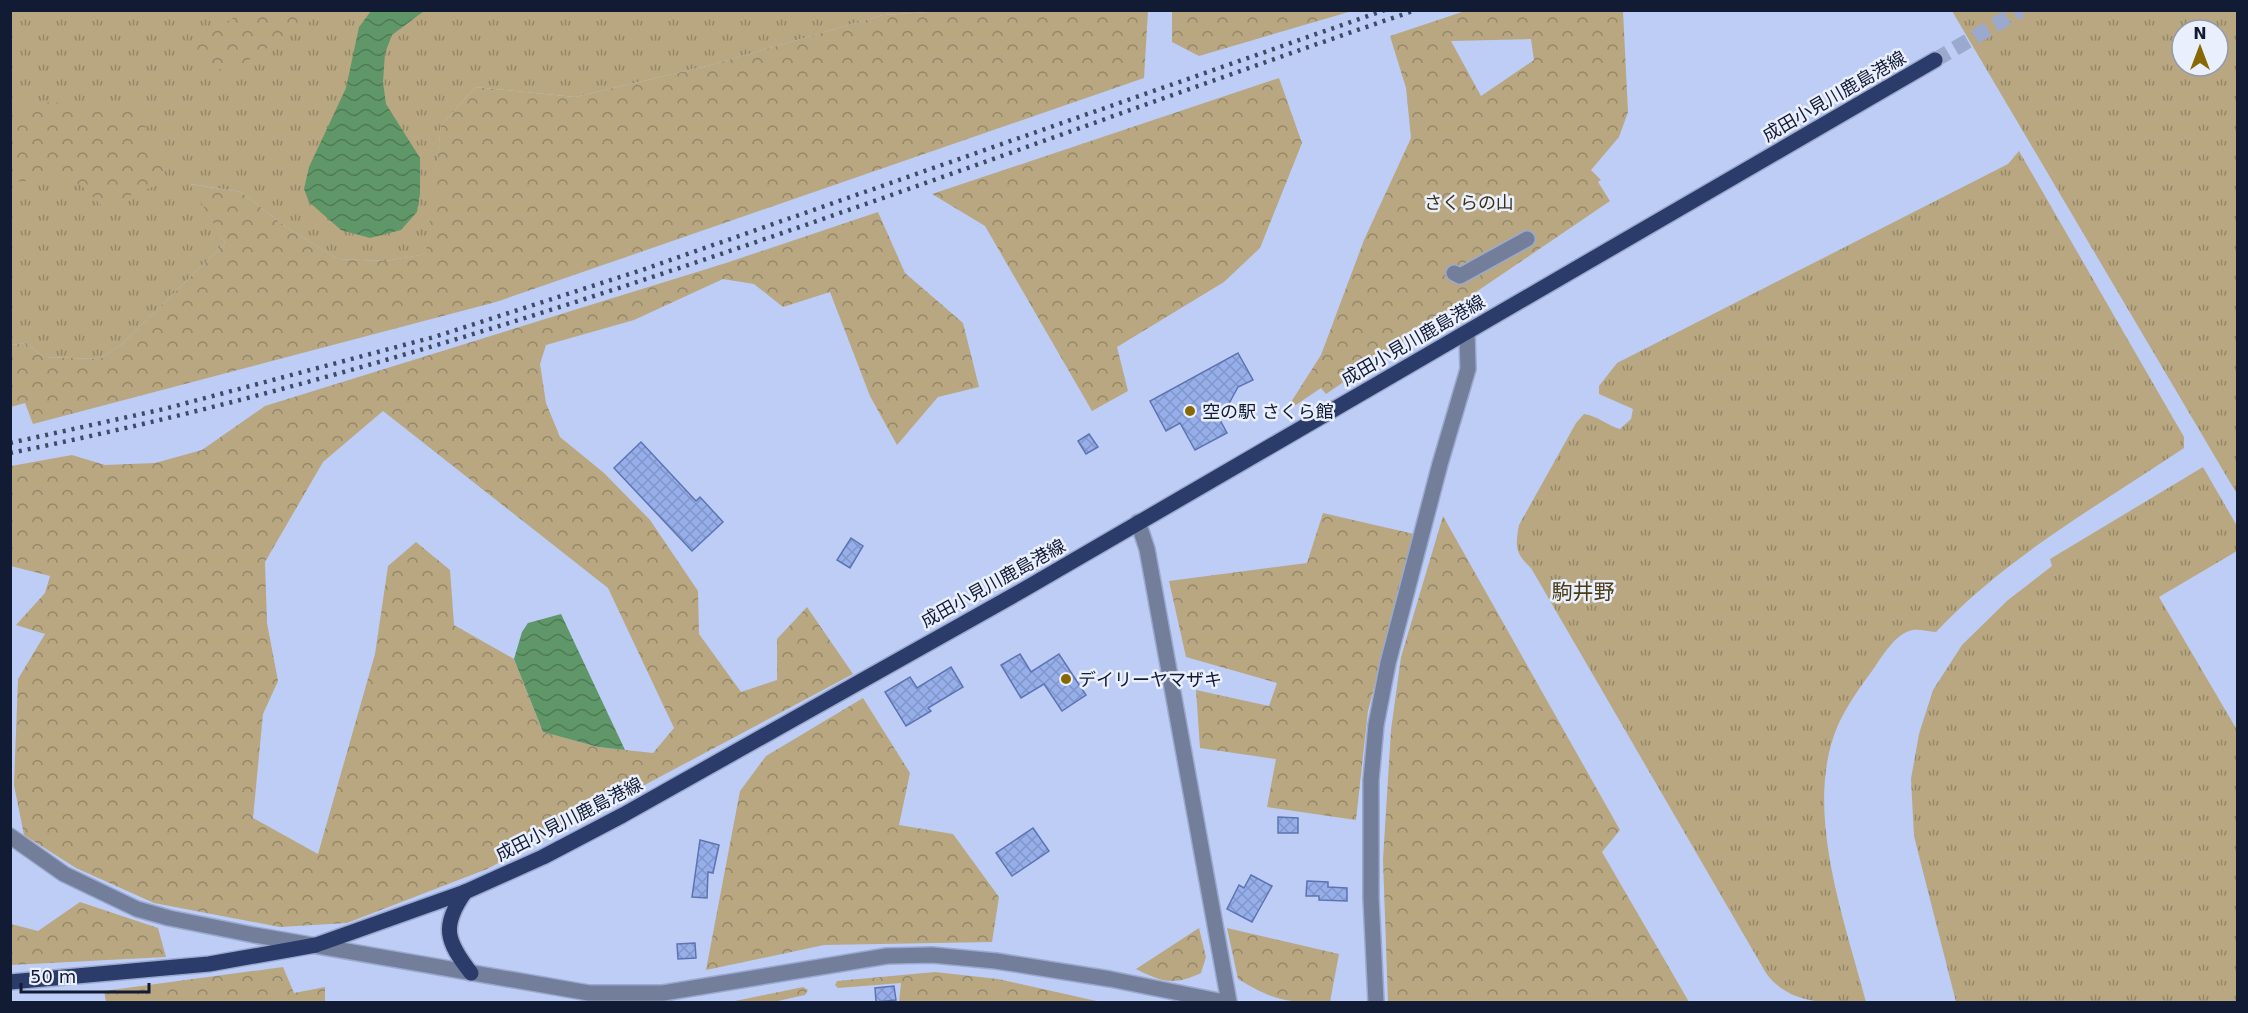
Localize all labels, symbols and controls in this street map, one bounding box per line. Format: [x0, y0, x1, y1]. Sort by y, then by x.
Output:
north arrow [2170, 18, 2230, 78]
text: N [2193, 24, 2207, 43]
street label: 成田小見川鹿島港線 [1759, 46, 1909, 146]
park label: さくらの山 [1424, 192, 1514, 213]
street label: 成田小見川鹿島港線 [1338, 290, 1488, 390]
place label: 空の駅 さくら館 [1202, 401, 1334, 422]
marker: 空の駅 さくら館 [1183, 404, 1197, 418]
street label: 成田小見川鹿島港線 [917, 535, 1069, 631]
district label: 駒井野 [1552, 580, 1615, 604]
place label: デイリーヤマザキ [1078, 669, 1222, 690]
marker: デイリーヤマザキ [1059, 672, 1073, 686]
street label: 成田小見川鹿島港線 [492, 773, 646, 865]
scale bar [21, 956, 148, 994]
text: 50 m [30, 966, 76, 987]

